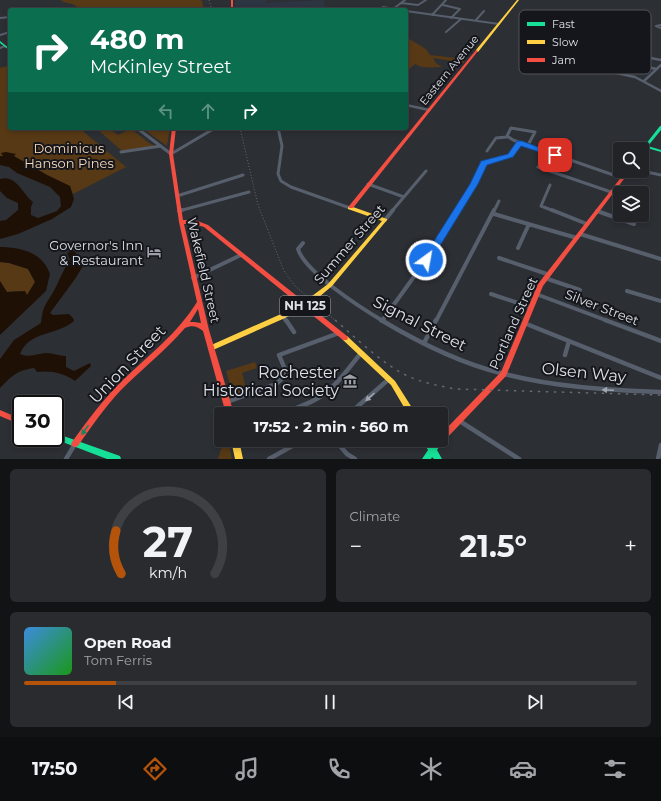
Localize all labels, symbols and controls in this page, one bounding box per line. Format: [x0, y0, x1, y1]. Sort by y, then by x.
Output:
legend [519, 10, 651, 74]
text: Fast [552, 17, 576, 31]
text: 480 m [90, 22, 184, 56]
icon: right [24, 24, 76, 76]
street label: Eastern Avenue [416, 32, 482, 108]
text: Slow [552, 35, 578, 49]
text: Jam [551, 53, 576, 67]
text: McKinley Street [90, 56, 232, 78]
icon: left [155, 100, 177, 122]
icon: ahead [197, 100, 219, 122]
icon: right [239, 100, 261, 122]
pin [538, 138, 572, 172]
park label: Dominicus Hanson Pines [24, 140, 114, 171]
map controls [613, 142, 649, 222]
button: search [613, 142, 649, 178]
icon: arrive [544, 144, 566, 166]
button: layers [613, 186, 649, 222]
street label: Summer Street [310, 201, 388, 287]
street label: Wakefield Street [184, 216, 224, 324]
place label: Governor's Inn & Restaurant [49, 237, 143, 268]
position arrow [405, 239, 447, 281]
hotel icon: Governor's Inn & Restaurant [146, 244, 162, 260]
street label: Portland Street [485, 274, 541, 372]
street label: Silver Street [563, 286, 641, 328]
street label: Signal Street [370, 292, 470, 355]
road number: NH 125 [280, 296, 330, 316]
street label: Union Street [85, 321, 170, 407]
street label: Olsen Way [541, 359, 627, 386]
place label: Rochester Historical Society [203, 363, 339, 400]
museum icon: Rochester Historical Society [342, 373, 358, 389]
one-way arrow [601, 387, 614, 393]
one-way arrow [365, 393, 375, 402]
speed limit sign: 30 [12, 395, 64, 447]
text: 17:52 · 2 min · 560 m [254, 417, 408, 436]
one-way arrow [81, 424, 89, 435]
text: Climate [350, 508, 400, 524]
text: 27 [143, 516, 193, 566]
text: 21.5° [459, 528, 527, 565]
text: − [350, 533, 362, 560]
text: + [624, 533, 637, 560]
text: km/h [149, 563, 187, 581]
text: Open Road [84, 633, 172, 652]
text: Tom Ferris [84, 652, 152, 668]
icon: previous [115, 691, 137, 713]
icon: pause [319, 691, 341, 713]
icon: next [524, 691, 546, 713]
icon: directions [141, 755, 169, 783]
icon: music [233, 755, 261, 783]
icon: phone [325, 755, 353, 783]
icon: climate [417, 755, 445, 783]
icon: car [509, 755, 537, 783]
icon: filters [601, 755, 629, 783]
text: 17:50 [32, 758, 77, 780]

